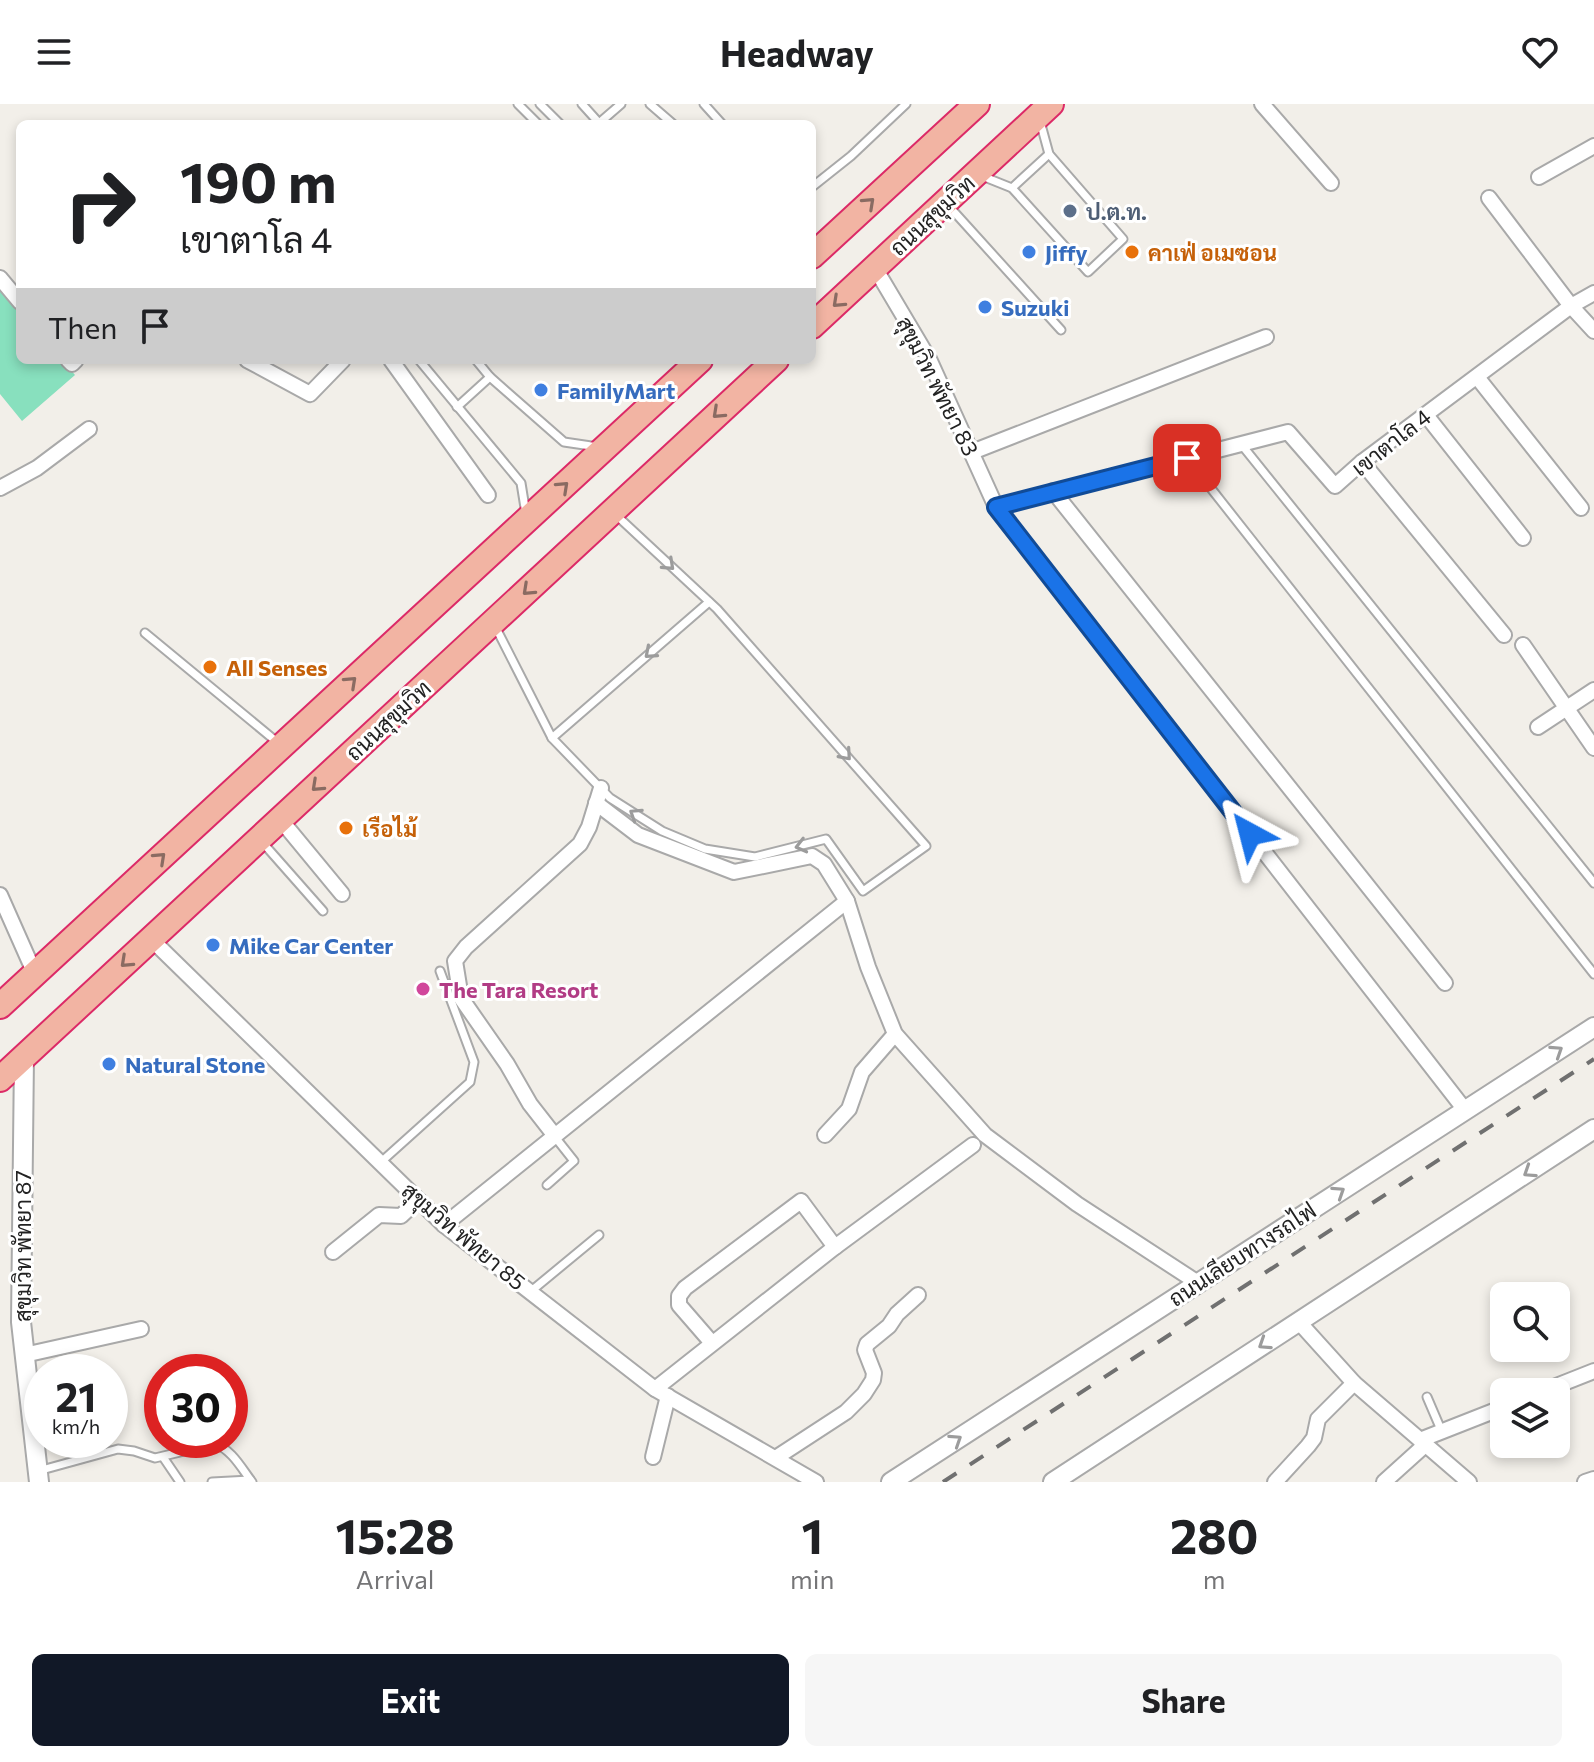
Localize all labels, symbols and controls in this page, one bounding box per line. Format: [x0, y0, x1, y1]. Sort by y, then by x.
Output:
icon: menu [32, 30, 76, 74]
text: Headway [720, 30, 874, 74]
icon: heart [1518, 30, 1562, 74]
text: 190 m [180, 146, 337, 215]
icon: right [48, 152, 152, 256]
street label: ถนนสุขุมวิท [884, 169, 982, 263]
place label: ป.ต.ท. [1086, 198, 1147, 225]
one-way arrow [860, 199, 875, 213]
marker: ป.ต.ท. [1061, 202, 1079, 220]
text: เขาตาโล 4 [180, 216, 332, 260]
place label: Jiffy [1045, 239, 1088, 266]
place label: คาเฟ่ อเมซอน [1148, 239, 1277, 266]
marker: Jiffy [1020, 243, 1038, 261]
marker: คาเฟ่ อเมซอน [1123, 243, 1141, 261]
one-way arrow [833, 292, 847, 307]
place label: Suzuki [1001, 294, 1069, 321]
marker: Suzuki [976, 298, 994, 316]
icon: arrive [133, 304, 177, 348]
text: Then [48, 308, 117, 345]
street label: สุขุมวิท พัทยา 83 [889, 312, 985, 462]
place label: FamilyMart [557, 377, 675, 404]
marker: FamilyMart [532, 381, 550, 399]
street label: เขาตาโล 4 [1346, 403, 1436, 481]
one-way arrow [713, 404, 728, 418]
pin [1153, 424, 1221, 492]
icon: arrive [1165, 436, 1209, 480]
one-way arrow [553, 482, 568, 496]
one-way arrow [660, 555, 674, 570]
one-way arrow [522, 580, 537, 594]
one-way arrow [645, 643, 659, 658]
place label: All Senses [226, 654, 328, 681]
marker: All Senses [201, 658, 219, 676]
street label: ถนนสุขุมวิท [340, 674, 438, 768]
one-way arrow [342, 676, 356, 691]
one-way arrow [836, 746, 850, 761]
one-way arrow [311, 776, 326, 790]
position arrow [1208, 792, 1292, 876]
one-way arrow [630, 809, 644, 824]
place label: เรือไม้ [362, 815, 418, 842]
marker: เรือไม้ [337, 819, 355, 837]
one-way arrow [794, 836, 808, 853]
one-way arrow [151, 853, 165, 868]
place label: Mike Car Center [229, 932, 393, 959]
marker: Mike Car Center [204, 936, 222, 954]
one-way arrow [121, 953, 135, 968]
place label: The Tara Resort [439, 976, 598, 1003]
marker: The Tara Resort [414, 980, 432, 998]
one-way arrow [1548, 1045, 1563, 1060]
place label: Natural Stone [125, 1051, 265, 1078]
marker: Natural Stone [100, 1055, 118, 1073]
one-way arrow [1523, 1162, 1537, 1177]
street label: สุขุมวิท พัทยา 87 [9, 1170, 39, 1322]
street label: สุขุมวิท พัทยา 85 [395, 1176, 531, 1298]
one-way arrow [1330, 1186, 1345, 1201]
street label: ถนนเลียบทางรถไฟ [1163, 1196, 1321, 1312]
map controls [1490, 1282, 1570, 1458]
button: search [1490, 1282, 1570, 1362]
one-way arrow [1258, 1334, 1272, 1349]
speed limit sign: 30 [144, 1354, 248, 1458]
text: 21 [56, 1371, 96, 1420]
button: layers [1490, 1378, 1570, 1458]
text: km/h [52, 1414, 100, 1438]
one-way arrow [947, 1434, 962, 1449]
text: 15:28 [336, 1505, 455, 1564]
text: 1 [801, 1505, 823, 1564]
text: 280 [1170, 1505, 1258, 1564]
text: Arrival [356, 1563, 434, 1594]
text: min [790, 1563, 834, 1594]
text: m [1203, 1563, 1226, 1594]
button: Exit [32, 1654, 789, 1746]
button: Share [805, 1654, 1562, 1746]

